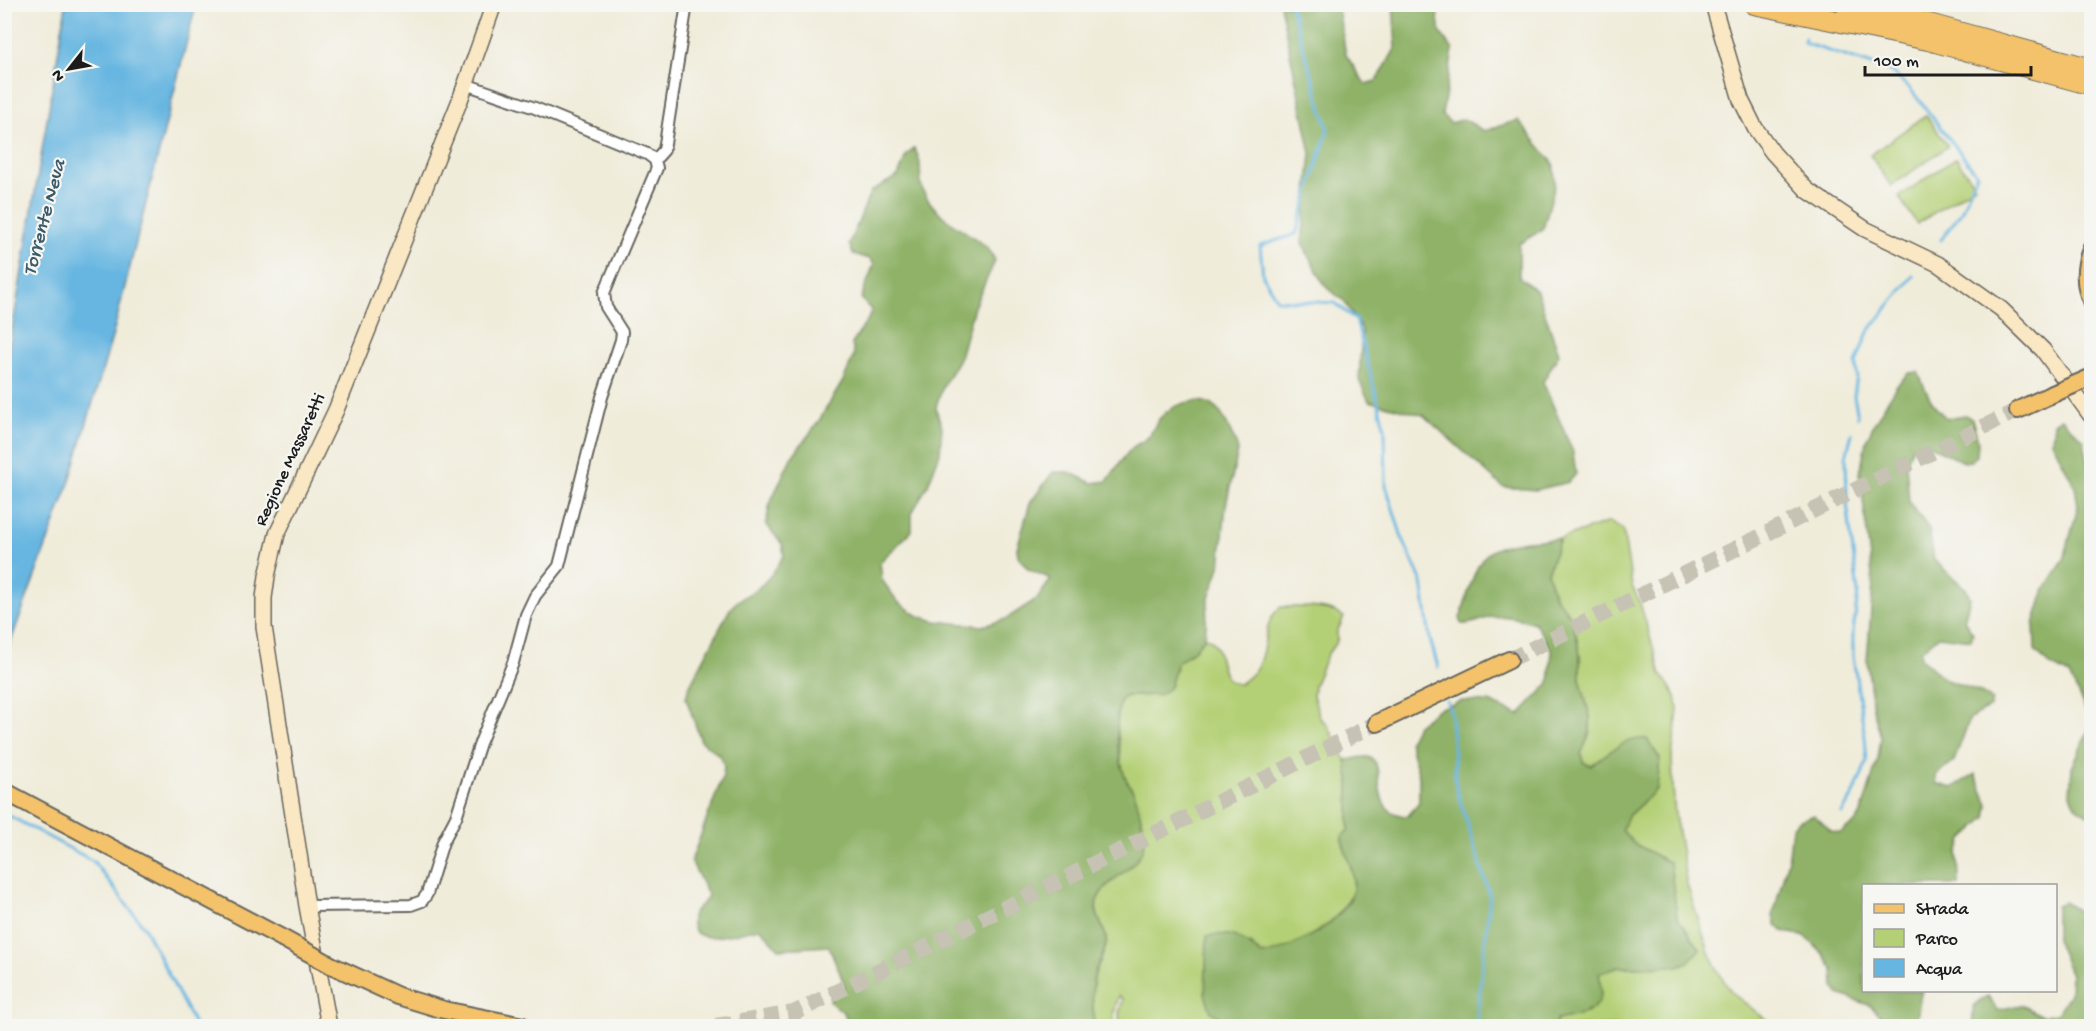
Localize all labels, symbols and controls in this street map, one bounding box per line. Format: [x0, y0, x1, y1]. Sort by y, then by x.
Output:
north arrow [39, 39, 99, 99]
scale bar [1865, 39, 2032, 77]
text: 100 m [1873, 52, 1919, 73]
text: N [48, 65, 70, 84]
water label: Torrente Neva [20, 156, 73, 278]
street label: Regione Massaretti [251, 390, 331, 530]
legend [1862, 884, 2057, 992]
text: Strada [1916, 900, 1970, 921]
text: Parco [1915, 930, 1958, 951]
text: Acqua [1916, 960, 1963, 981]

